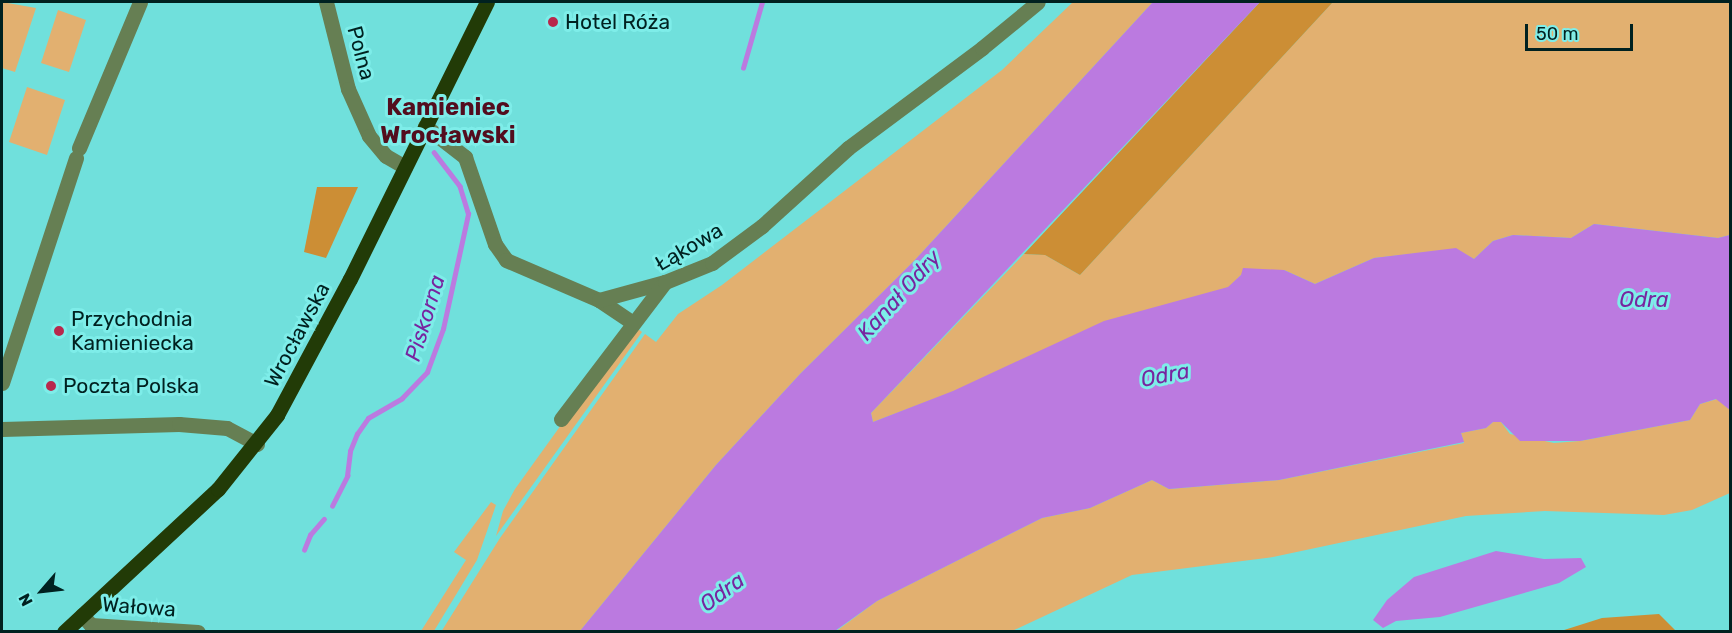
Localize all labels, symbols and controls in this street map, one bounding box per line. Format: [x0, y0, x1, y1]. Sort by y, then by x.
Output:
place label: Hotel Róża [565, 9, 670, 35]
scale bar [1528, 12, 1636, 50]
marker: Hotel Róża [546, 15, 560, 29]
street label: Polna [342, 23, 380, 83]
text: 50 m [1536, 23, 1579, 45]
district label: Kamieniec Wrocławski [380, 94, 516, 150]
street label: Łąkowa [651, 218, 727, 276]
water label: Kanał Odry [852, 244, 946, 346]
water label: Piskorna [399, 272, 451, 364]
street label: Wrocławska [259, 278, 335, 392]
water label: Odra [1619, 287, 1669, 313]
place label: Przychodnia Kamieniecka [71, 306, 194, 356]
marker: Przychodnia Kamieniecka [52, 324, 66, 338]
water label: Odra [1138, 357, 1192, 393]
place label: Poczta Polska [63, 373, 199, 399]
marker: Poczta Polska [44, 379, 58, 393]
north arrow [12, 561, 72, 621]
water label: Odra [694, 567, 750, 617]
text: N [15, 590, 37, 609]
street label: Wałowa [101, 592, 177, 622]

